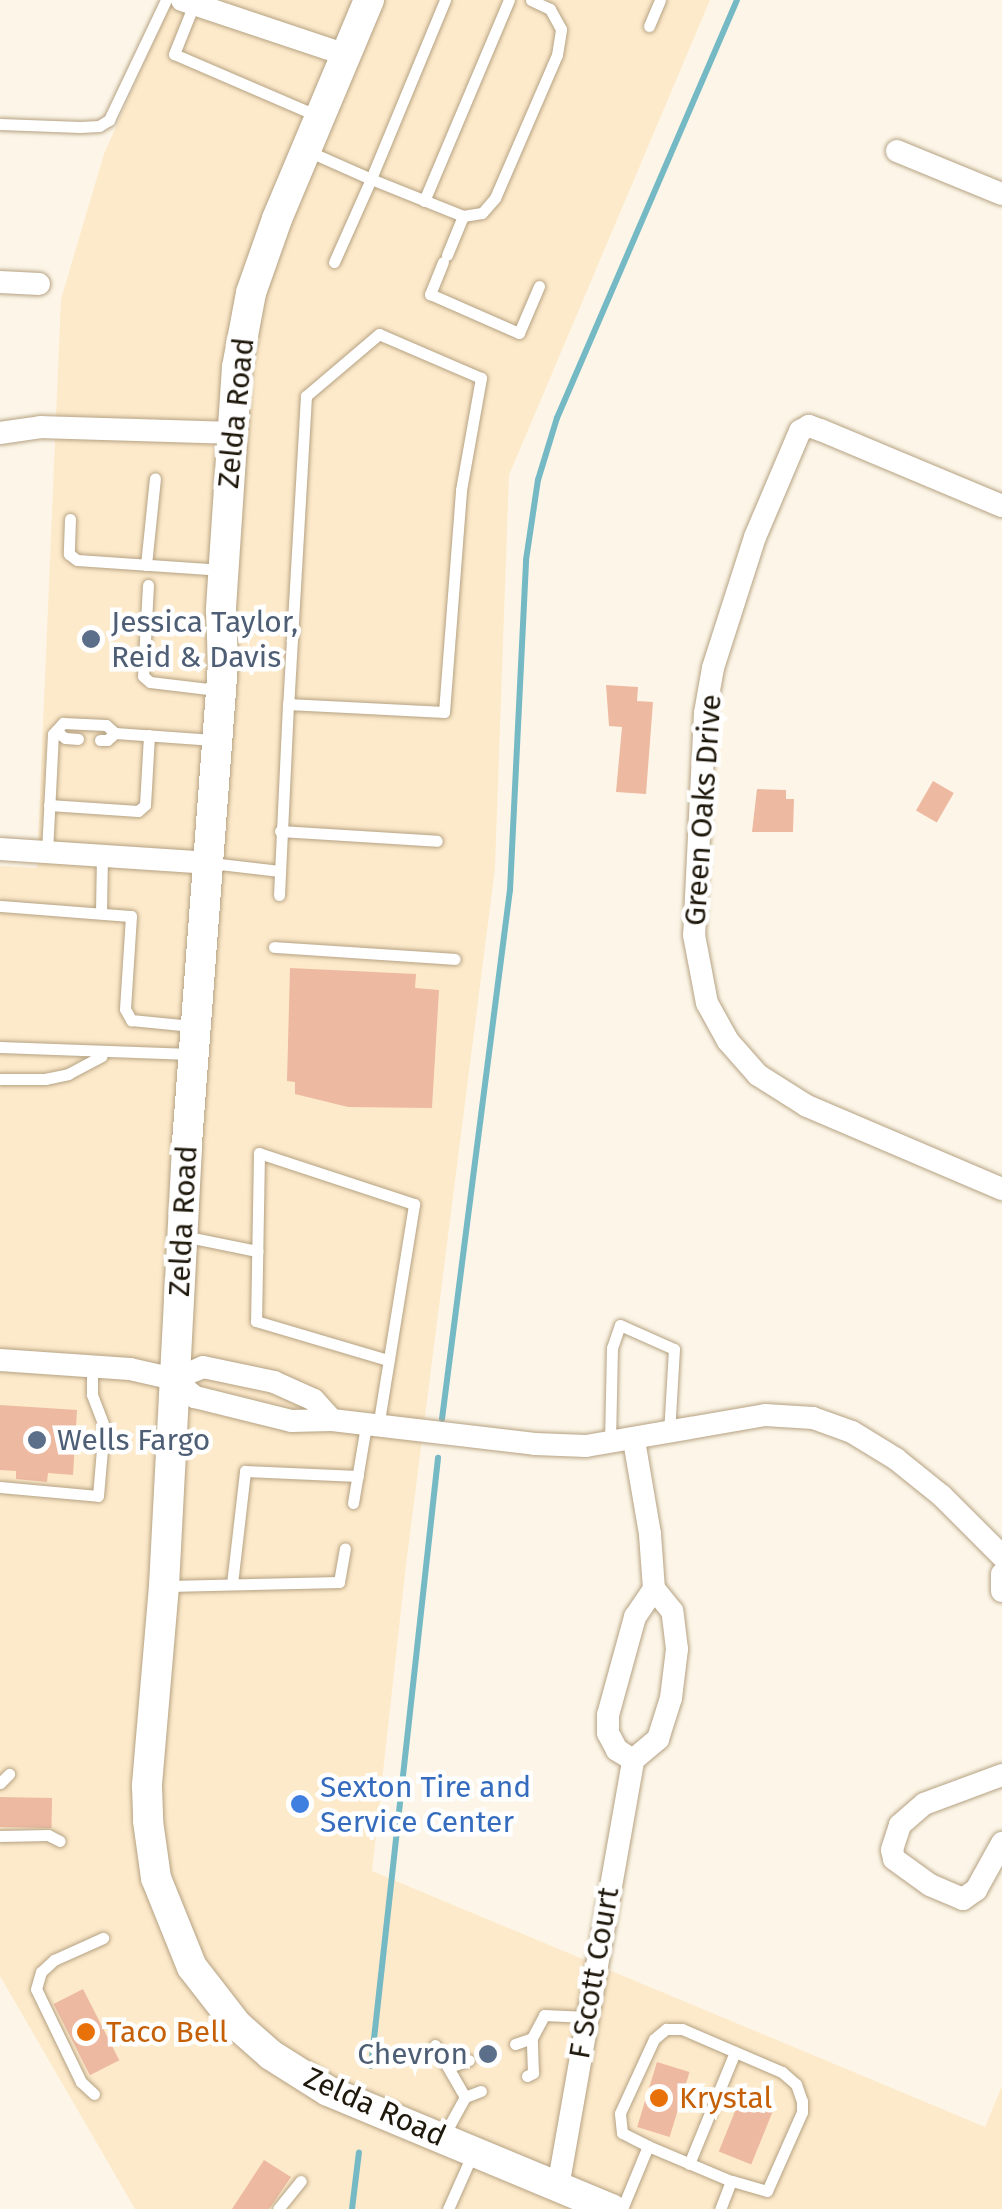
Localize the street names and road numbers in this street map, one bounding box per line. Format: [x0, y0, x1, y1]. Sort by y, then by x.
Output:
street label: Zelda Road [210, 336, 262, 490]
street label: Green Oaks Drive [677, 693, 729, 927]
street label: Zelda Road [161, 1144, 205, 1298]
street label: F Scott Court [561, 1884, 627, 2062]
street label: Zelda Road [299, 2060, 451, 2154]

